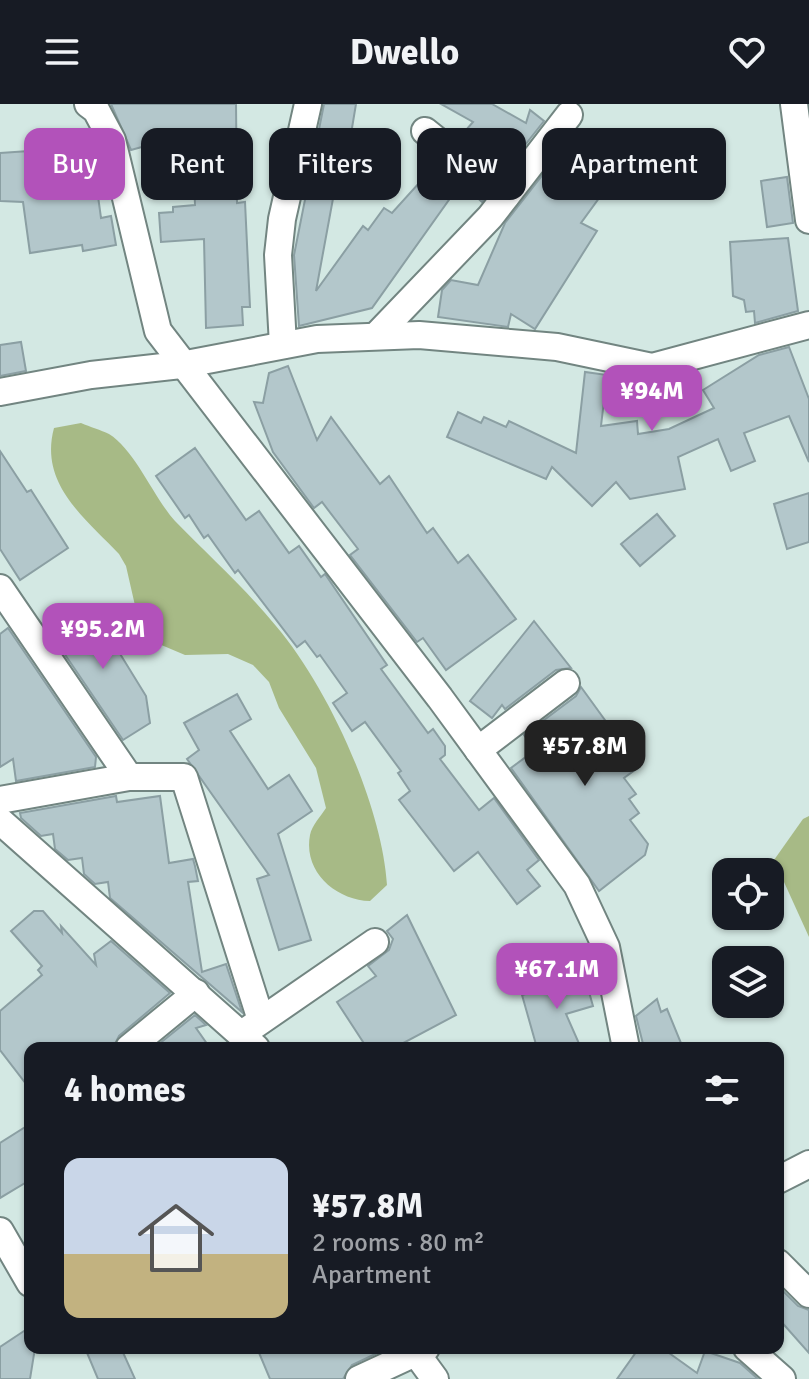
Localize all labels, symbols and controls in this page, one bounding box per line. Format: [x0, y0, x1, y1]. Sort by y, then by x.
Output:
icon: menu [40, 30, 84, 74]
text: Dwello [350, 30, 459, 75]
icon: heart [725, 30, 769, 74]
chip: Buy [24, 128, 125, 200]
chip: Rent [141, 128, 253, 200]
chip: Filters [269, 128, 401, 200]
chip: New [417, 128, 526, 200]
chip: Apartment [542, 128, 726, 200]
pin: ¥94M [605, 365, 699, 433]
text: ¥94M [620, 375, 684, 407]
pin: ¥95.2M [38, 603, 168, 671]
text: ¥95.2M [60, 613, 146, 645]
pin: ¥57.8M [520, 720, 650, 788]
text: ¥57.8M [542, 730, 628, 762]
map controls [712, 858, 784, 1018]
button: locate [712, 858, 784, 930]
pin: ¥67.1M [492, 943, 622, 1011]
button: layers [712, 946, 784, 1018]
text: ¥67.1M [514, 953, 600, 985]
icon: filters [700, 1068, 744, 1112]
text: 4 homes [64, 1069, 185, 1111]
text: ¥57.8M [312, 1185, 424, 1227]
icon: home [128, 1190, 224, 1286]
text: 2 rooms · 80 m² [312, 1227, 485, 1259]
text: Apartment [312, 1259, 431, 1291]

